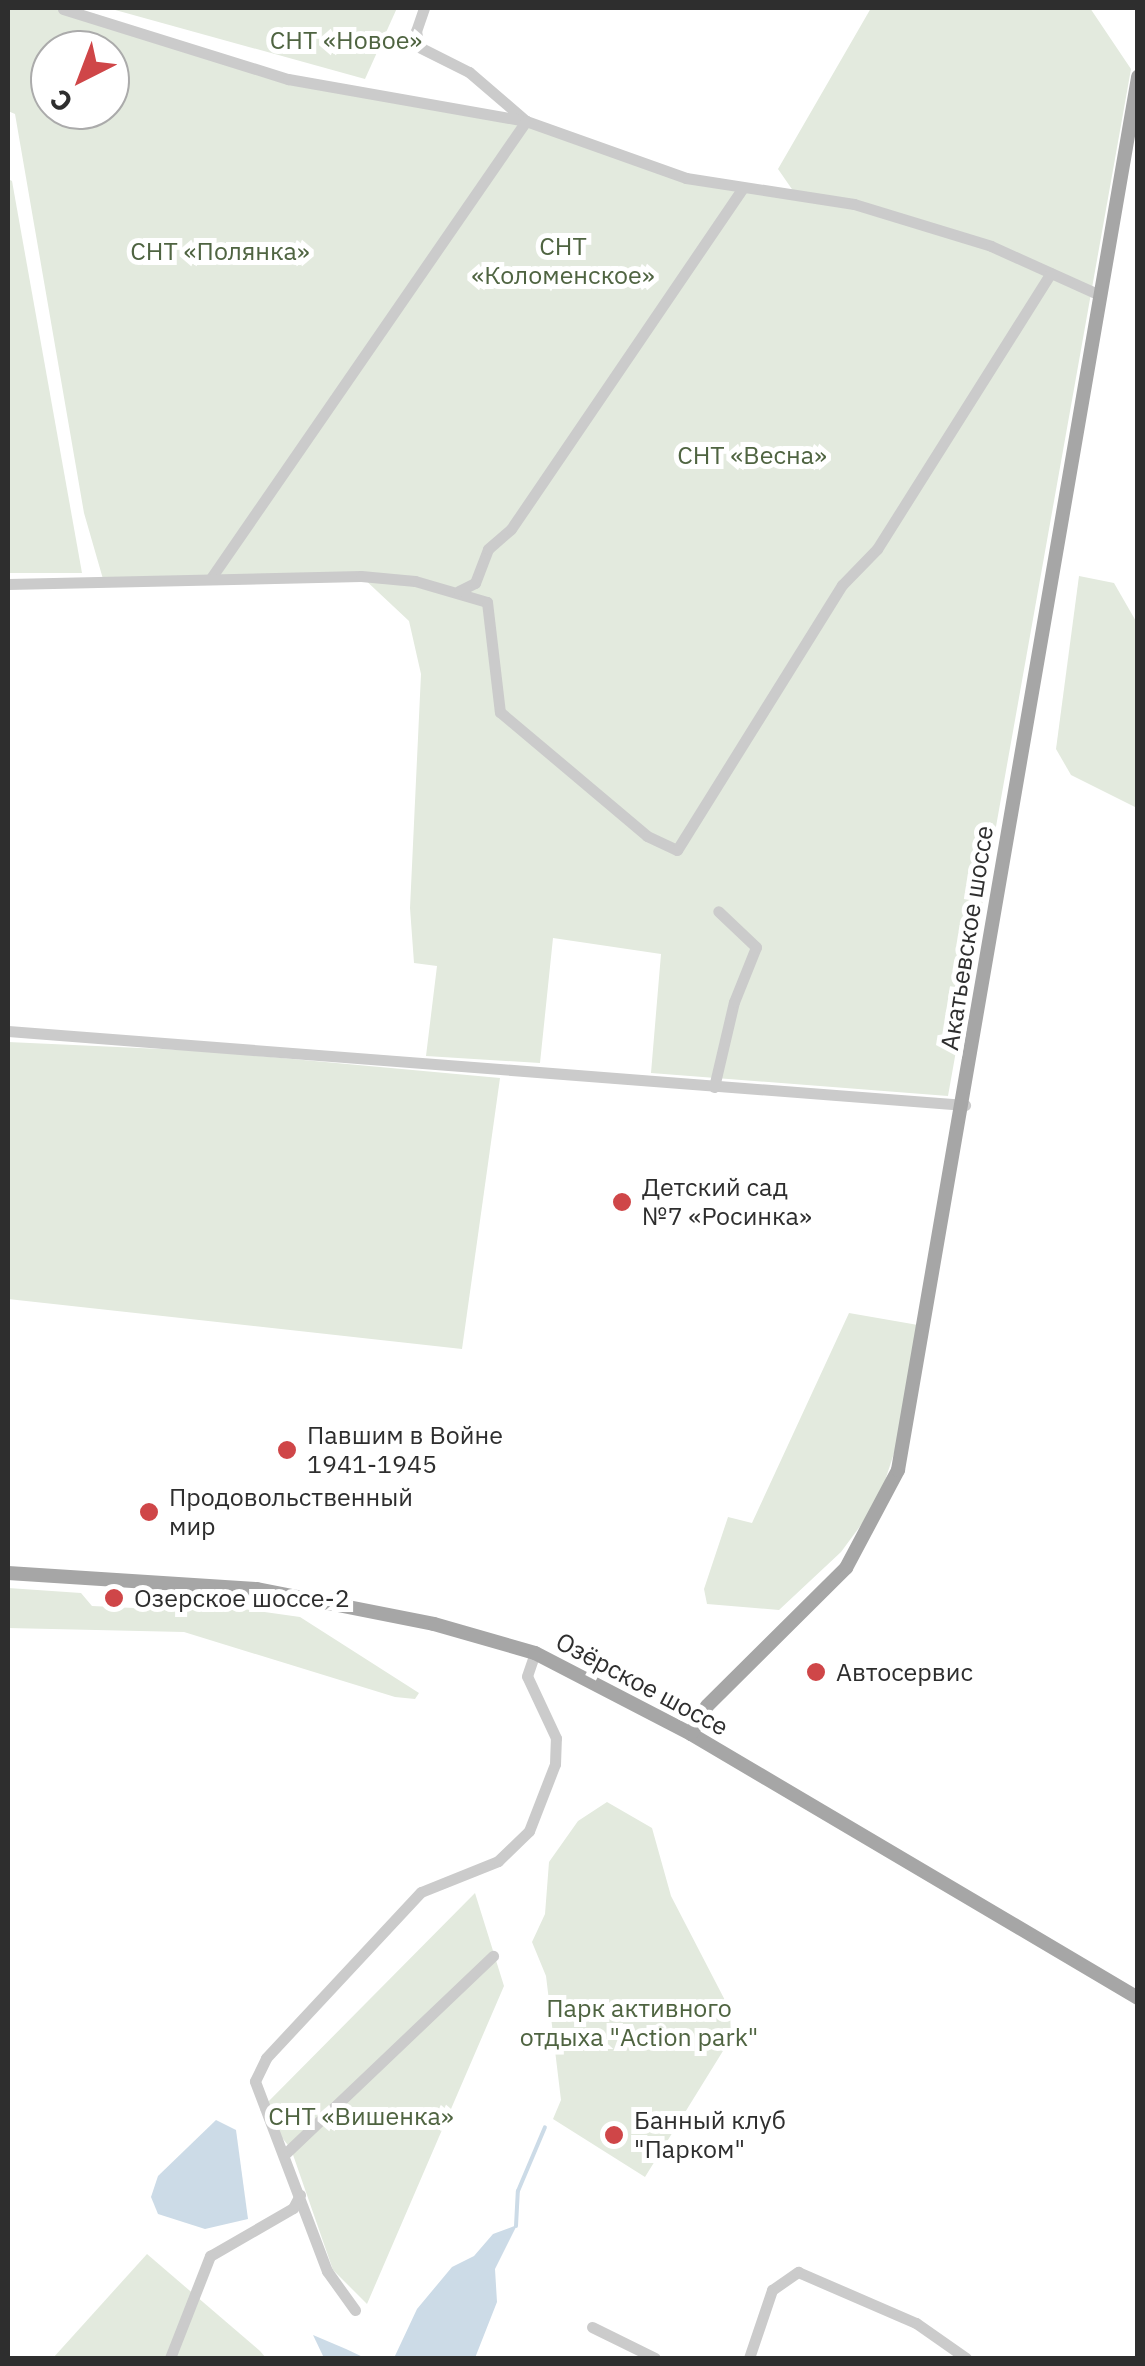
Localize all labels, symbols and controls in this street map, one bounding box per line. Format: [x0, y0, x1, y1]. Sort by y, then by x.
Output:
park label: СНТ «Новое» [270, 25, 422, 55]
north arrow [30, 30, 130, 130]
text: С [42, 81, 80, 121]
park label: СНТ «Коломенское» [471, 232, 655, 291]
park label: СНТ «Полянка» [130, 236, 310, 266]
park label: СНТ «Весна» [677, 440, 827, 470]
street label: Акатьевское шоссе [934, 824, 1000, 1052]
place label: Детский сад №7 «Росинка» [642, 1173, 812, 1232]
marker: Детский сад №7 «Росинка» [611, 1191, 633, 1213]
place label: Павшим в Войне 1941-1945 [307, 1421, 503, 1480]
marker: Павшим в Войне 1941-1945 [276, 1439, 298, 1461]
place label: Продовольственный мир [169, 1483, 413, 1542]
marker: Продовольственный мир [138, 1501, 160, 1523]
place label: Озерское шоссе-2 [134, 1583, 350, 1613]
marker: Озерское шоссе-2 [103, 1587, 125, 1609]
street label: Озёрское шоссе [551, 1626, 733, 1742]
place label: Автосервис [836, 1657, 973, 1687]
marker: Автосервис [805, 1661, 827, 1683]
park label: Парк активного отдыха "Action park" [520, 1994, 758, 2053]
park label: СНТ «Вишенка» [268, 2101, 454, 2131]
place label: Банный клуб "Парком" [634, 2106, 786, 2165]
marker: Банный клуб "Парком" [603, 2124, 625, 2146]

